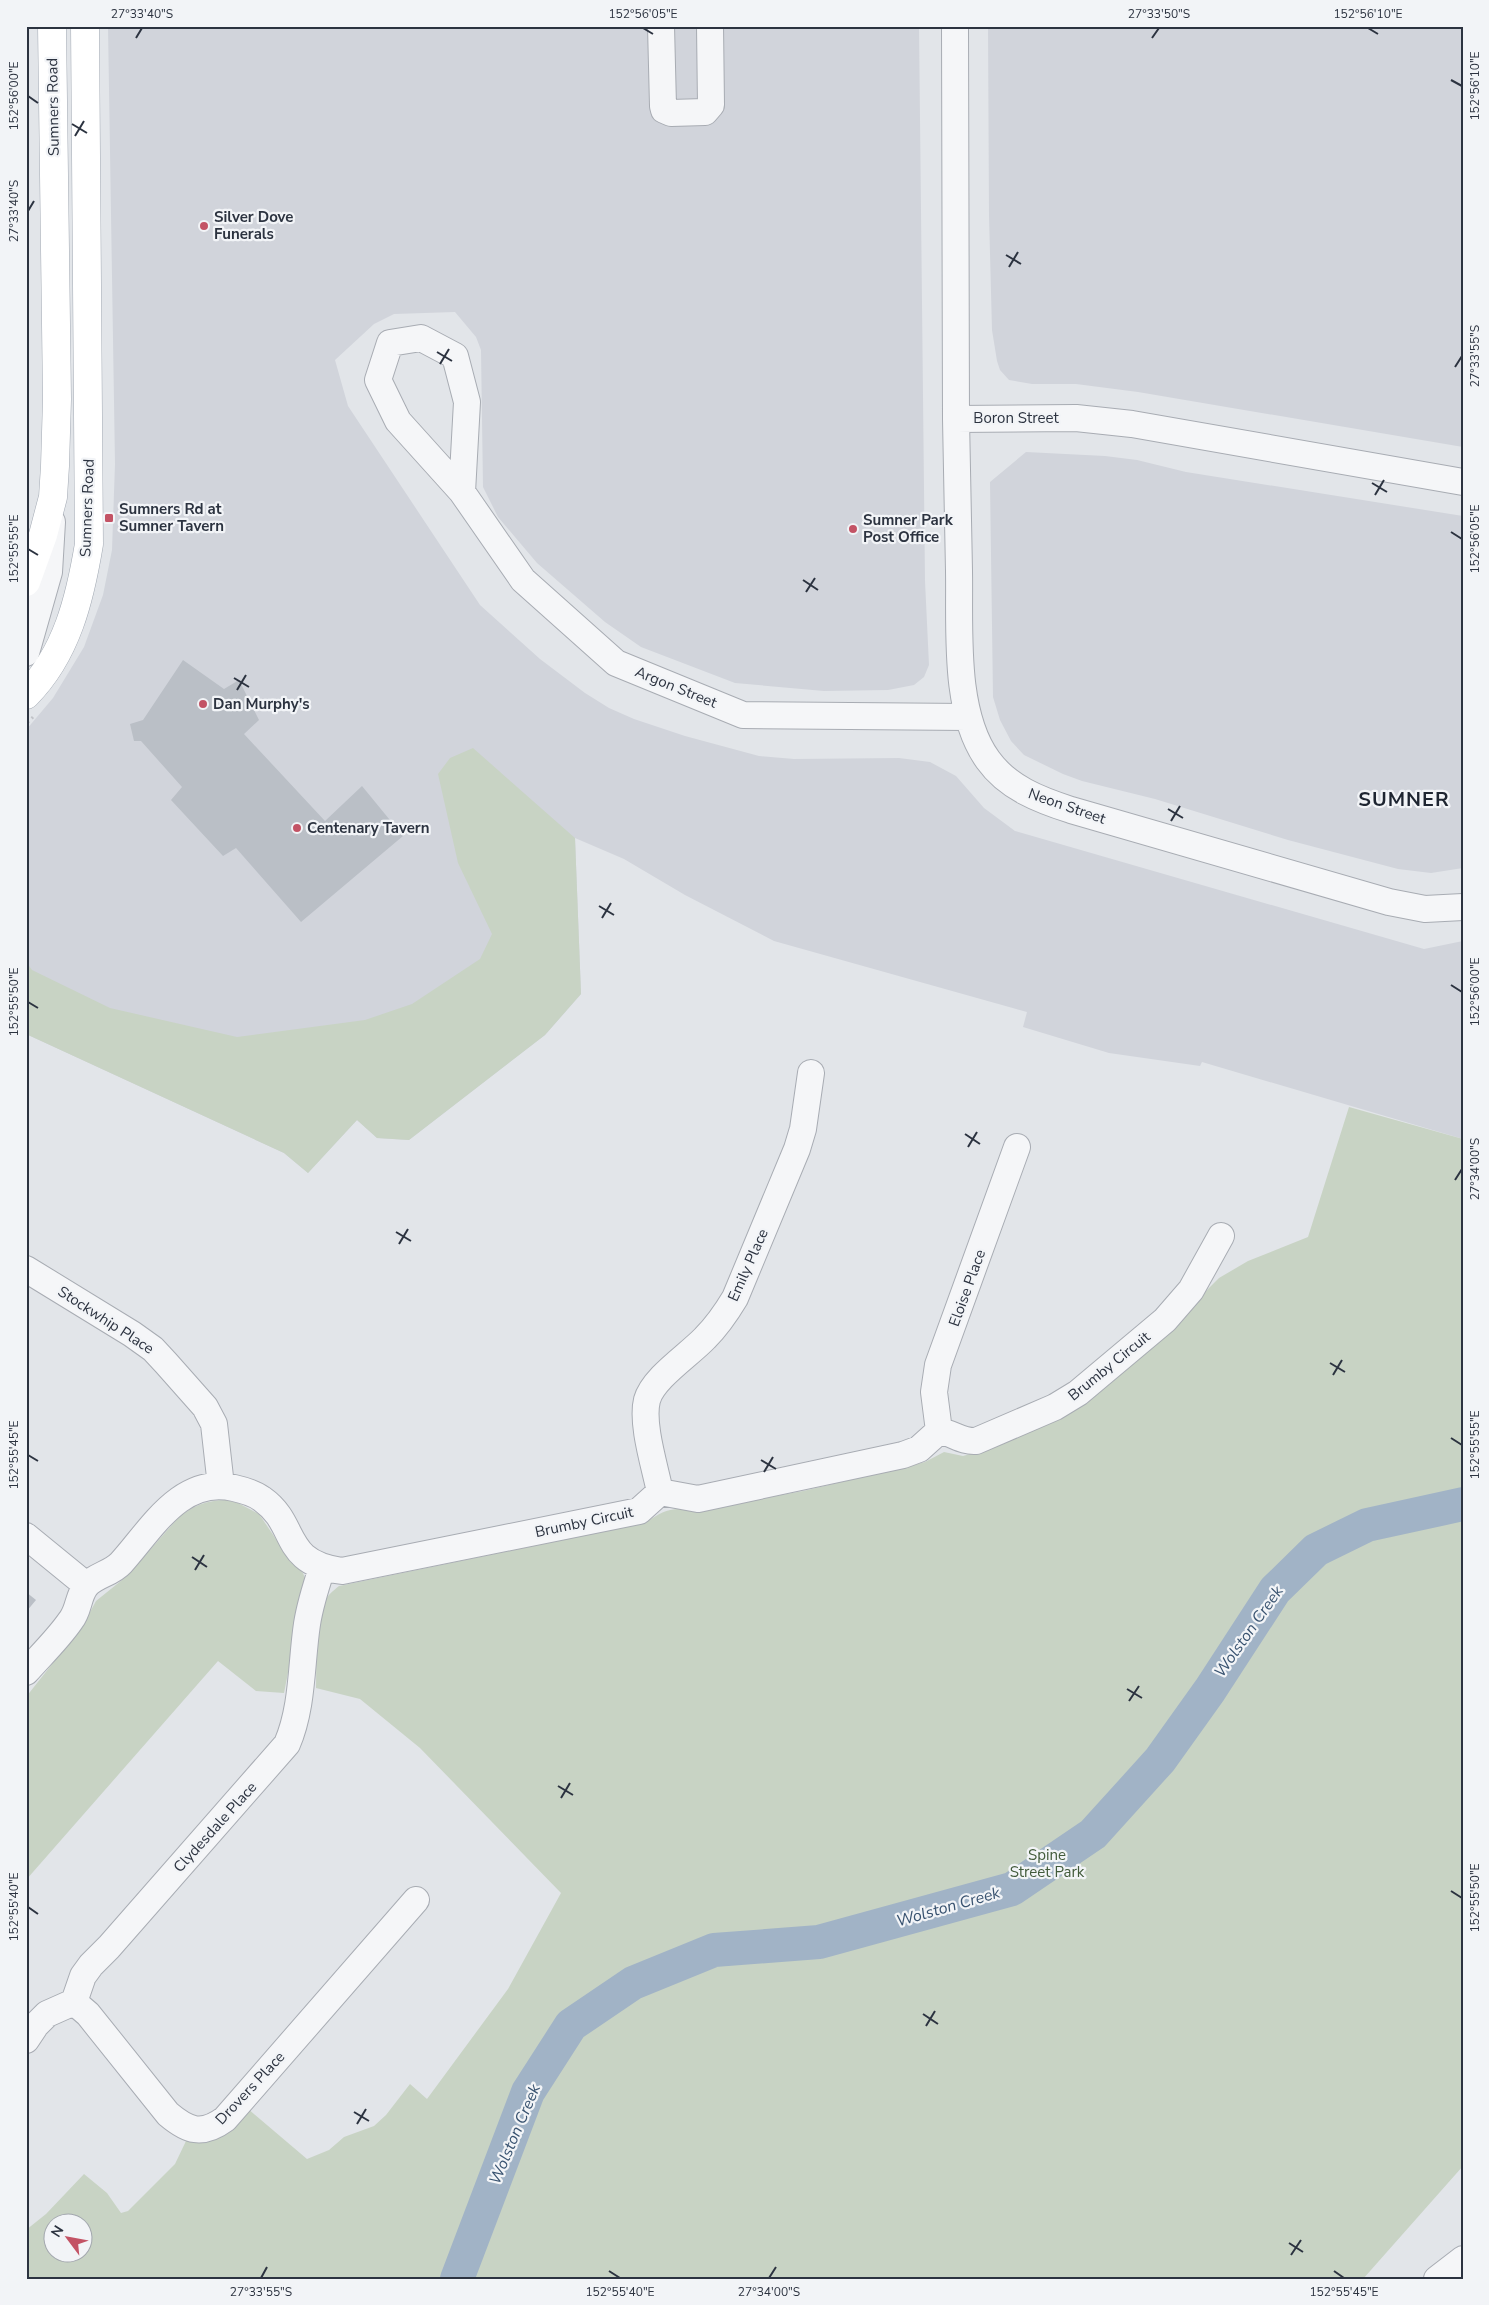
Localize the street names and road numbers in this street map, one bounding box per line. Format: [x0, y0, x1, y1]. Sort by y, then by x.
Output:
street label: Sumners Road [42, 58, 64, 156]
street label: Boron Street [973, 408, 1059, 428]
street label: Sumners Road [75, 459, 99, 557]
street label: Argon Street [632, 662, 721, 713]
street label: Neon Street [1026, 783, 1109, 829]
street label: Emily Place [723, 1225, 773, 1304]
street label: Eloise Place [944, 1247, 990, 1329]
street label: Stockwhip Place [54, 1281, 158, 1359]
street label: Brumby Circuit [1064, 1326, 1155, 1405]
street label: Brumby Circuit [533, 1502, 636, 1542]
street label: Clydesdale Place [169, 1777, 261, 1877]
street label: Drovers Place [211, 2047, 289, 2129]

